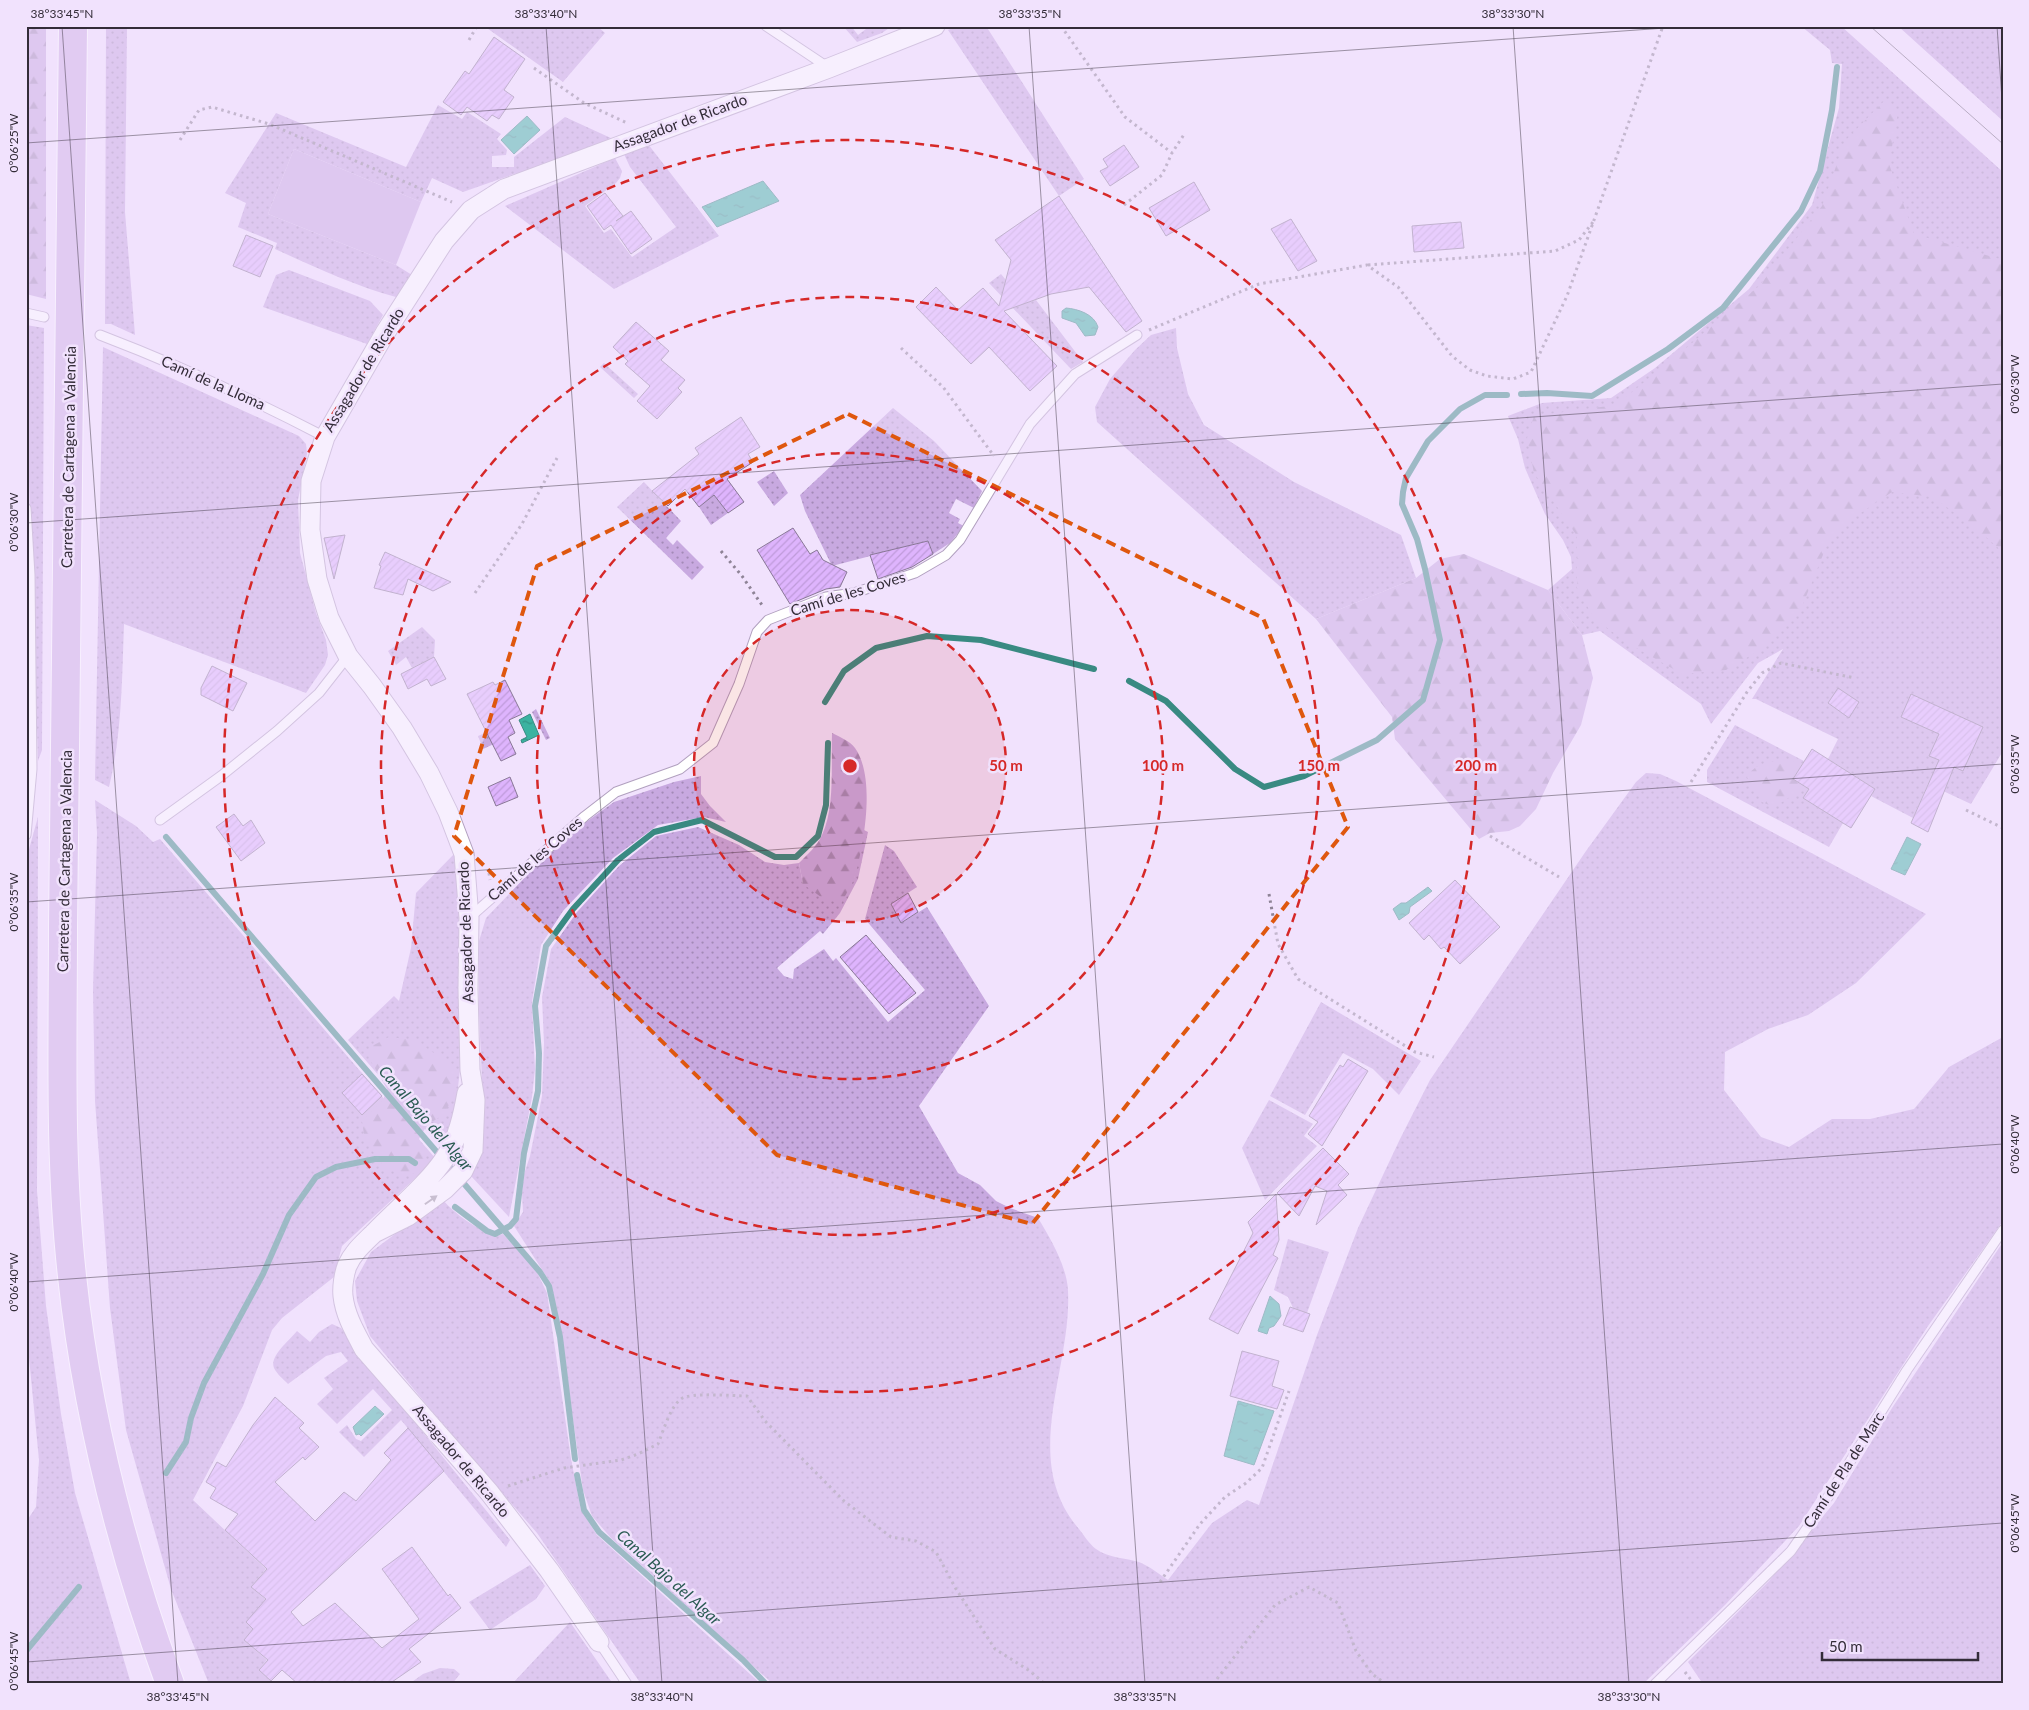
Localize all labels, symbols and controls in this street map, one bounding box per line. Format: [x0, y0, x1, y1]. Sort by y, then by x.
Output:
text: 38°33'45"N [31, 6, 93, 21]
text: 38°33'40"N [515, 6, 577, 21]
text: 38°33'35"N [999, 6, 1061, 21]
text: 38°33'30"N [1482, 6, 1544, 21]
street label: Assagador de Ricardo [610, 89, 749, 155]
text: 0°06'25"W [6, 113, 21, 173]
street label: Assagador de Ricardo [319, 304, 407, 435]
street label: Carretera de Cartagena a Valencia [57, 346, 79, 568]
street label: Camí de la Lloma [159, 351, 268, 413]
text: 0°06'30"W [2007, 354, 2022, 414]
text: 0°06'30"W [6, 492, 21, 552]
street label: Camí de les Coves [788, 567, 907, 619]
text: 0°06'35"W [2007, 734, 2022, 794]
street label: Carretera de Cartagena a Valencia [53, 750, 75, 972]
text: 50 m [989, 756, 1023, 774]
text: 100 m [1142, 756, 1184, 774]
text: 150 m [1298, 756, 1340, 774]
text: 200 m [1455, 756, 1497, 774]
centre of rings [841, 757, 859, 775]
street label: Camí de les Coves [483, 812, 585, 904]
street label: Assagador de Ricardo [454, 861, 476, 1003]
text: 0°06'35"W [6, 872, 21, 932]
water label: Canal Bajo del Algar [375, 1061, 478, 1175]
text: 0°06'40"W [2007, 1114, 2022, 1174]
one-way arrow [424, 1195, 437, 1205]
text: 0°06'40"W [6, 1252, 21, 1312]
street label: Assagador de Ricardo [409, 1400, 514, 1520]
street label: Camí de Pla de Marc [1799, 1408, 1887, 1531]
text: 0°06'45"W [2007, 1493, 2022, 1553]
water label: Canal Bajo del Algar [613, 1525, 726, 1629]
scale bar [1822, 1630, 1978, 1662]
text: 0°06'45"W [6, 1631, 21, 1691]
text: 50 m [1829, 1637, 1863, 1655]
text: 38°33'45"N [147, 1689, 209, 1704]
text: 38°33'40"N [631, 1689, 693, 1704]
text: 38°33'35"N [1114, 1689, 1176, 1704]
text: 38°33'30"N [1598, 1689, 1660, 1704]

